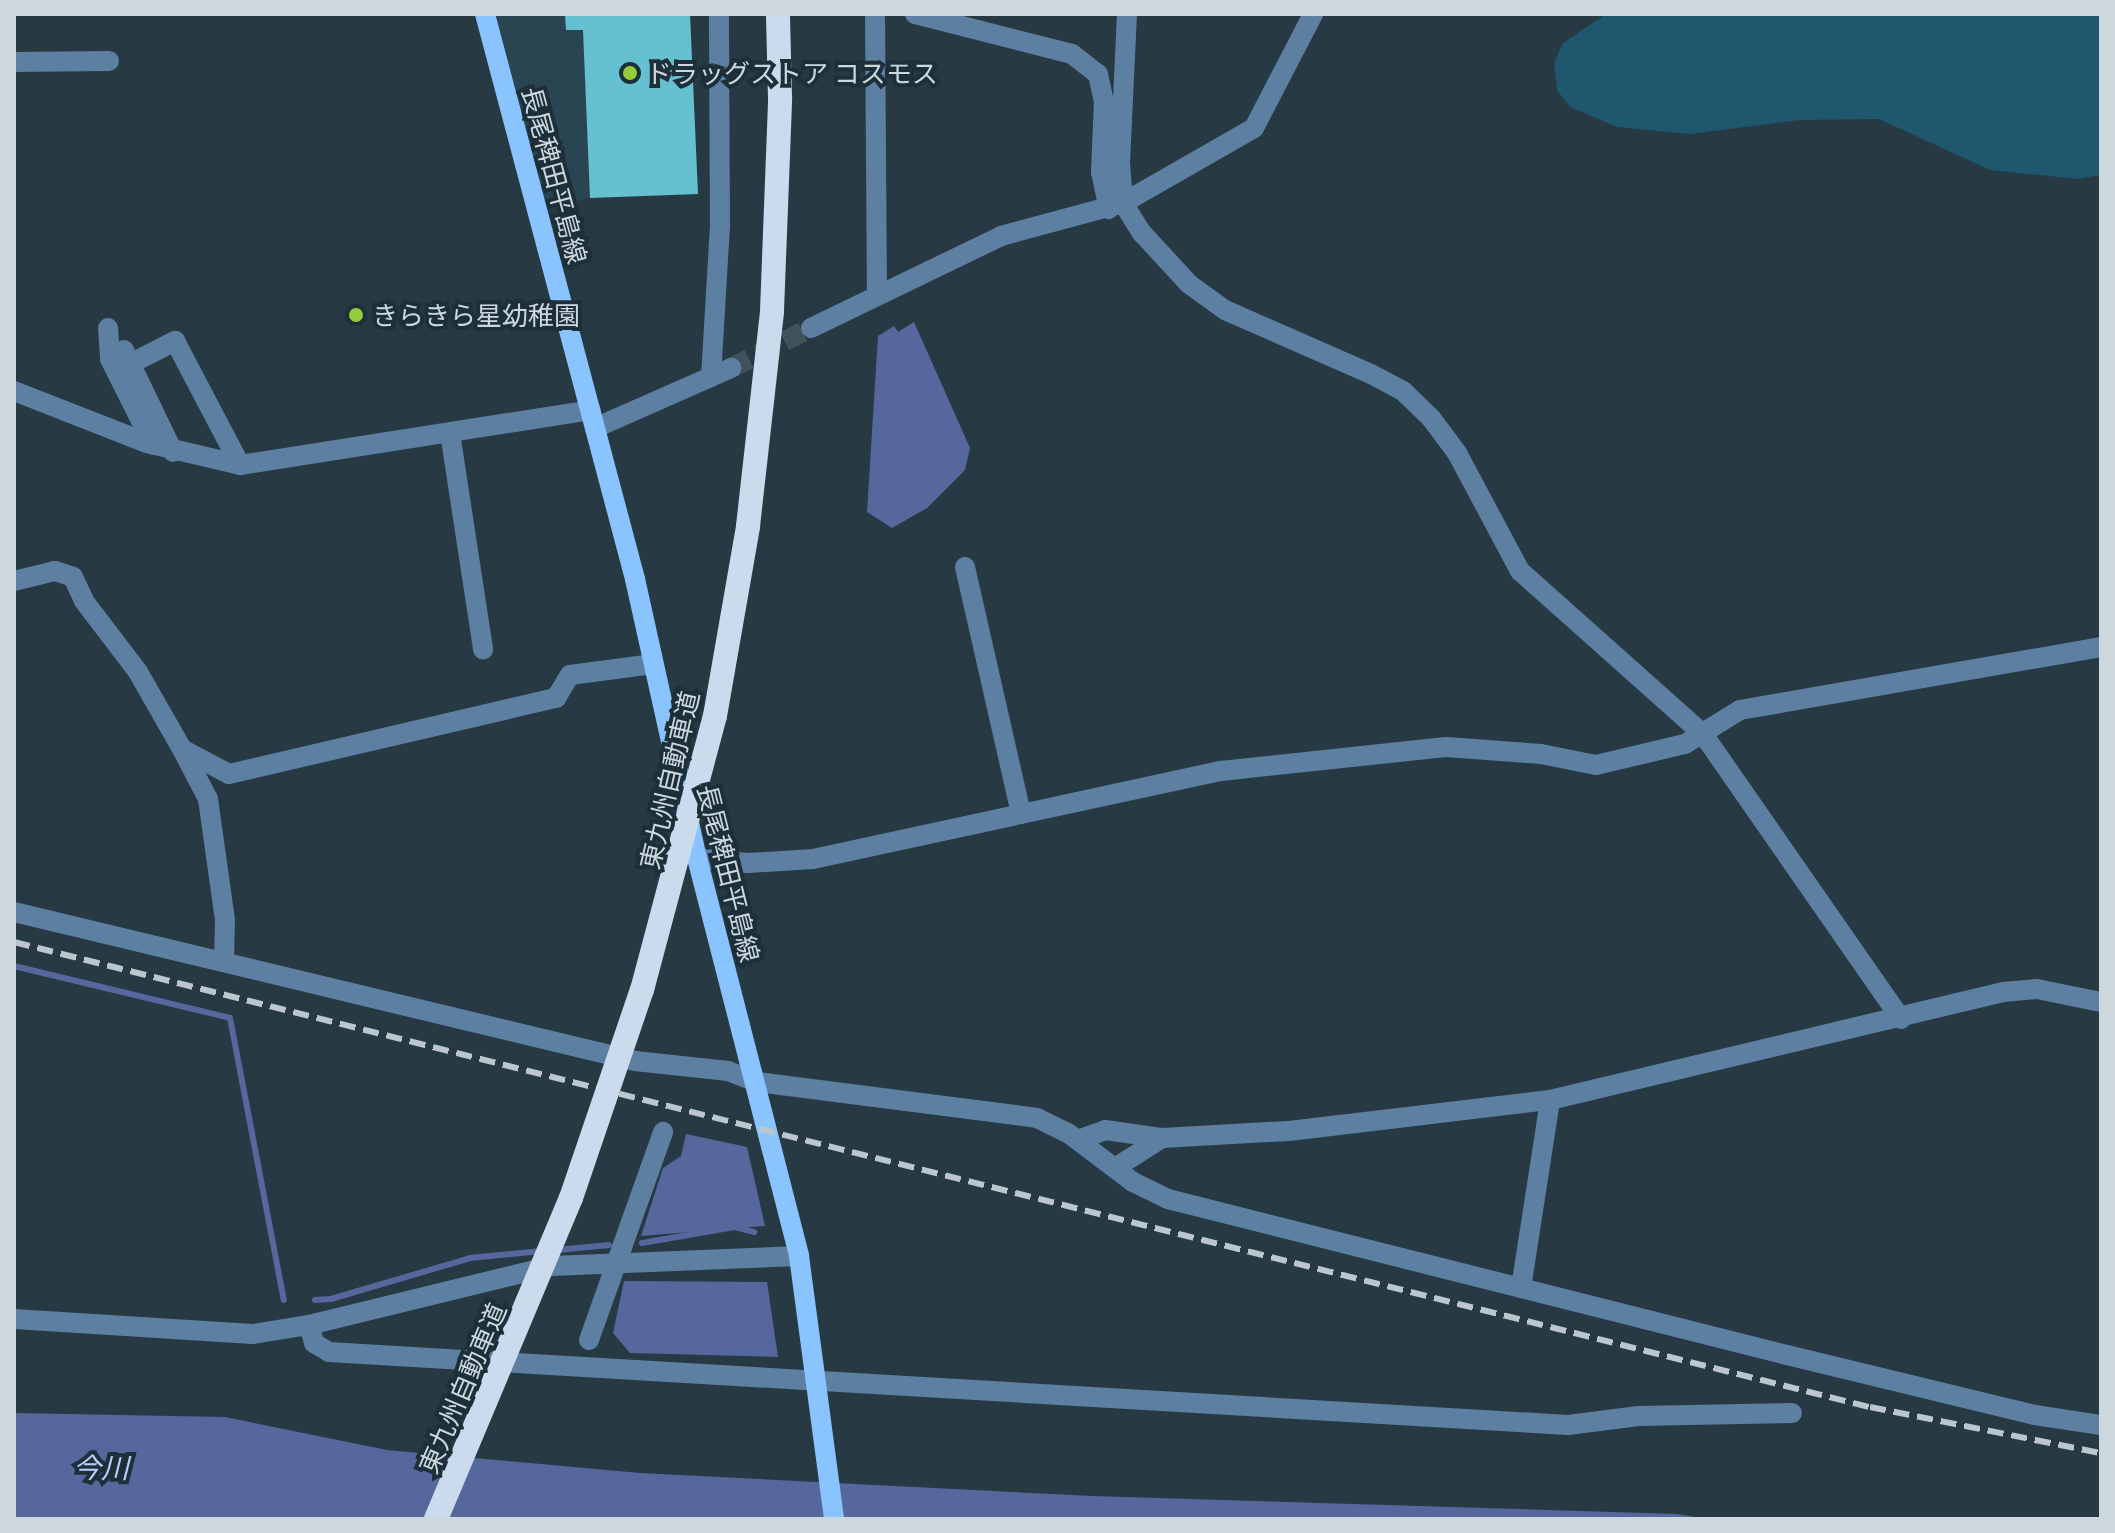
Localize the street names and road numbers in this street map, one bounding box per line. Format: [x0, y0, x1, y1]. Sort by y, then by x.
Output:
street label: 長尾稗田平島線 [516, 83, 594, 267]
street label: 東九州自動車道 [633, 688, 705, 872]
street label: 長尾稗田平島線 [692, 781, 766, 965]
street label: 東九州自動車道 [412, 1298, 512, 1478]

